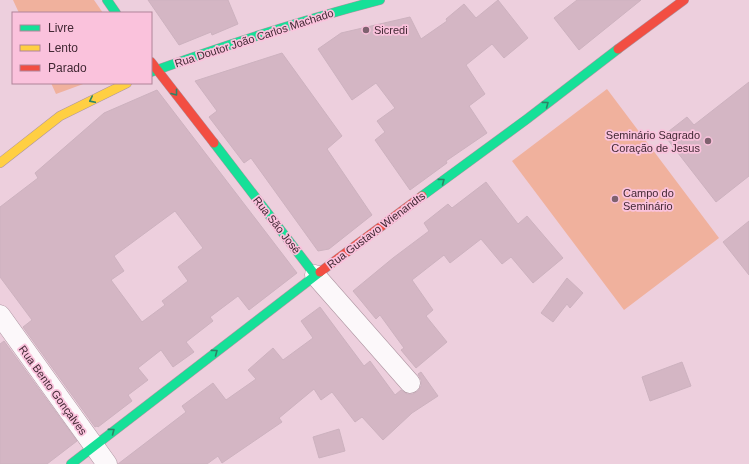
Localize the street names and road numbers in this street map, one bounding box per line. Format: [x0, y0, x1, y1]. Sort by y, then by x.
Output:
street label: Rua Doutor João Carlos Machado [173, 7, 335, 69]
street label: Rua Gustavo Wienandts [325, 189, 428, 271]
street label: Rua São José [251, 194, 303, 256]
street label: Rua Bento Gonçalves [17, 343, 90, 437]

